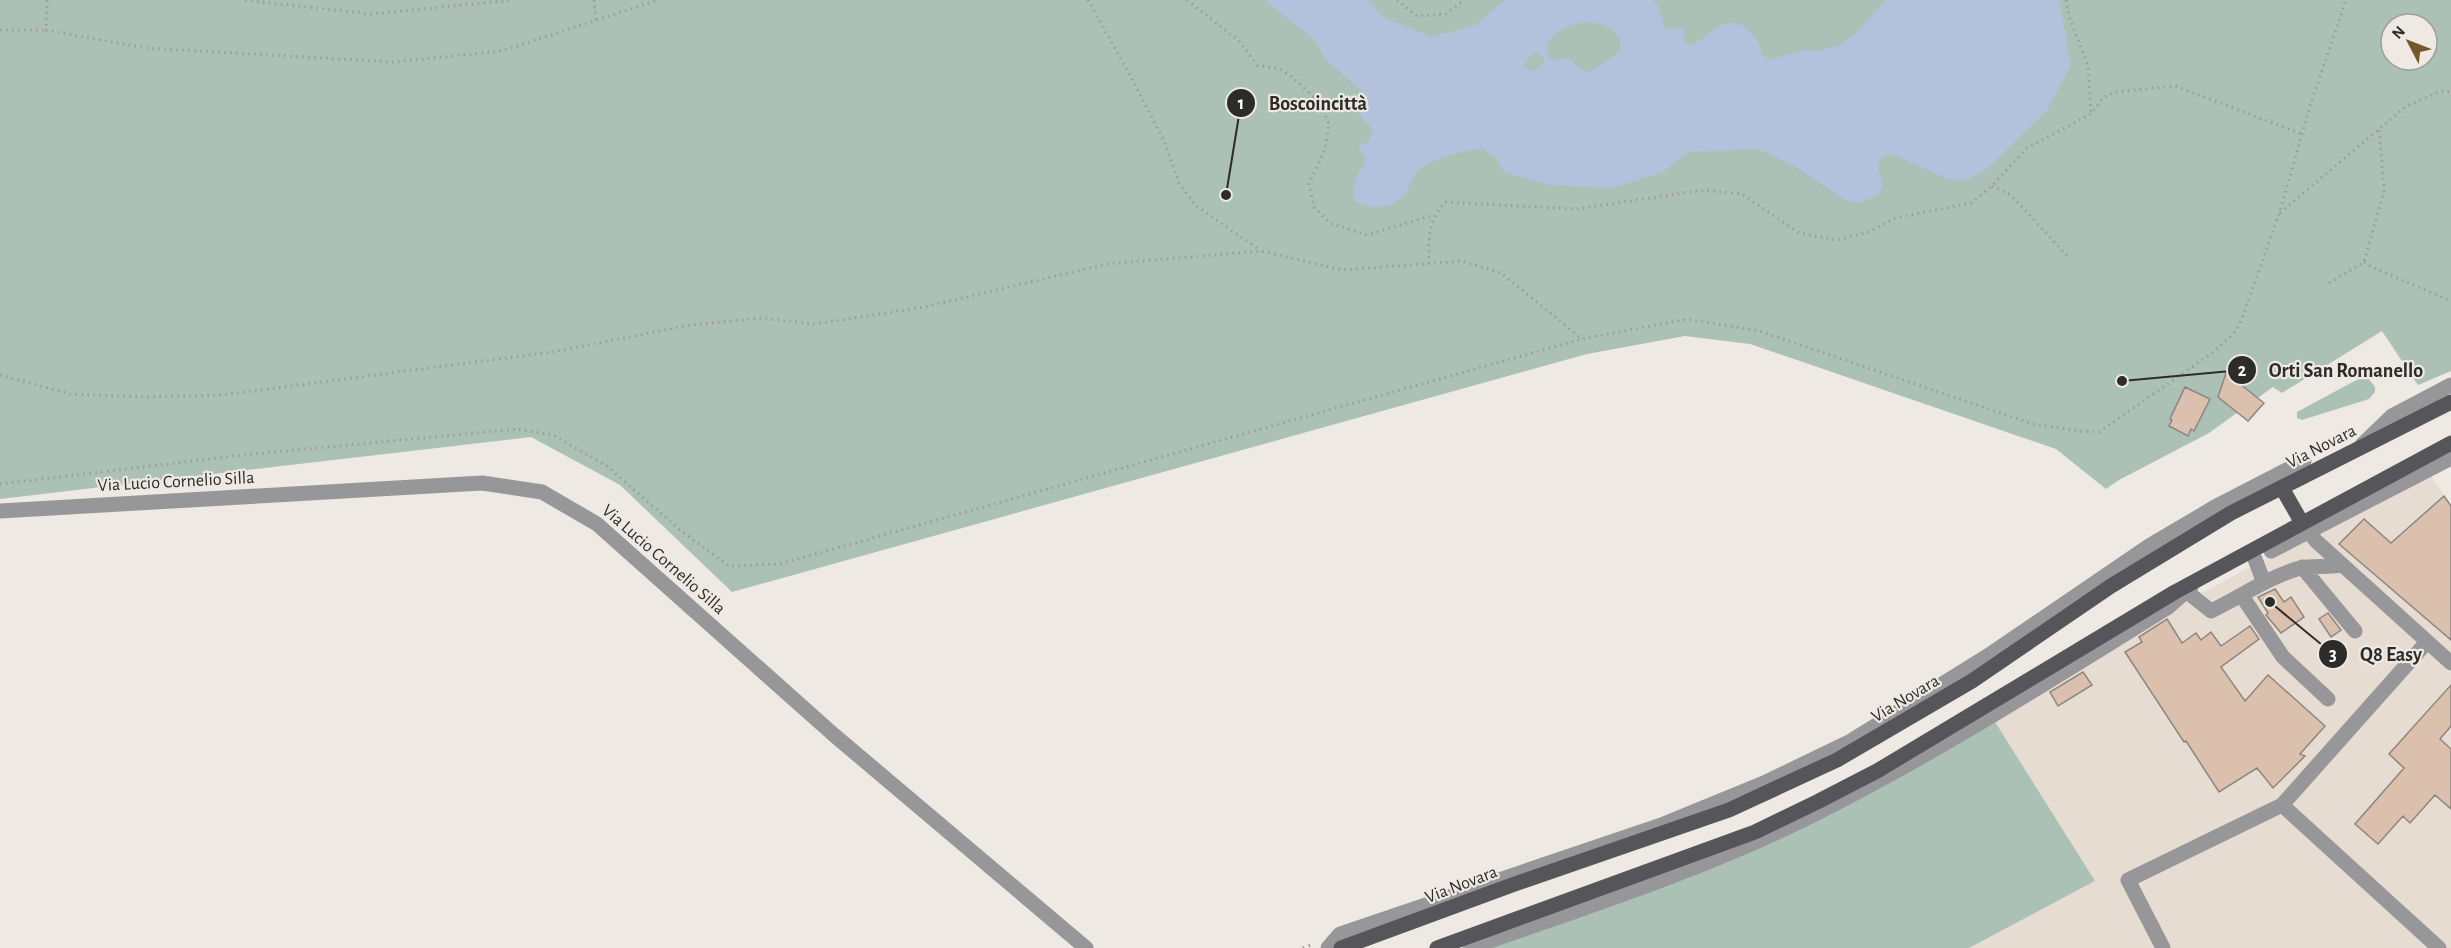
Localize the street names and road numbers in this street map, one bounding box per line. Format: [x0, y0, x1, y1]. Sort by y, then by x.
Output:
street label: Via Novara [2284, 422, 2359, 472]
street label: Via Lucio Cornelio Silla [97, 469, 255, 495]
street label: Via Lucio Cornelio Silla [598, 501, 729, 618]
street label: Via Novara [1868, 672, 1943, 726]
street label: Via Novara [1423, 863, 1500, 907]

